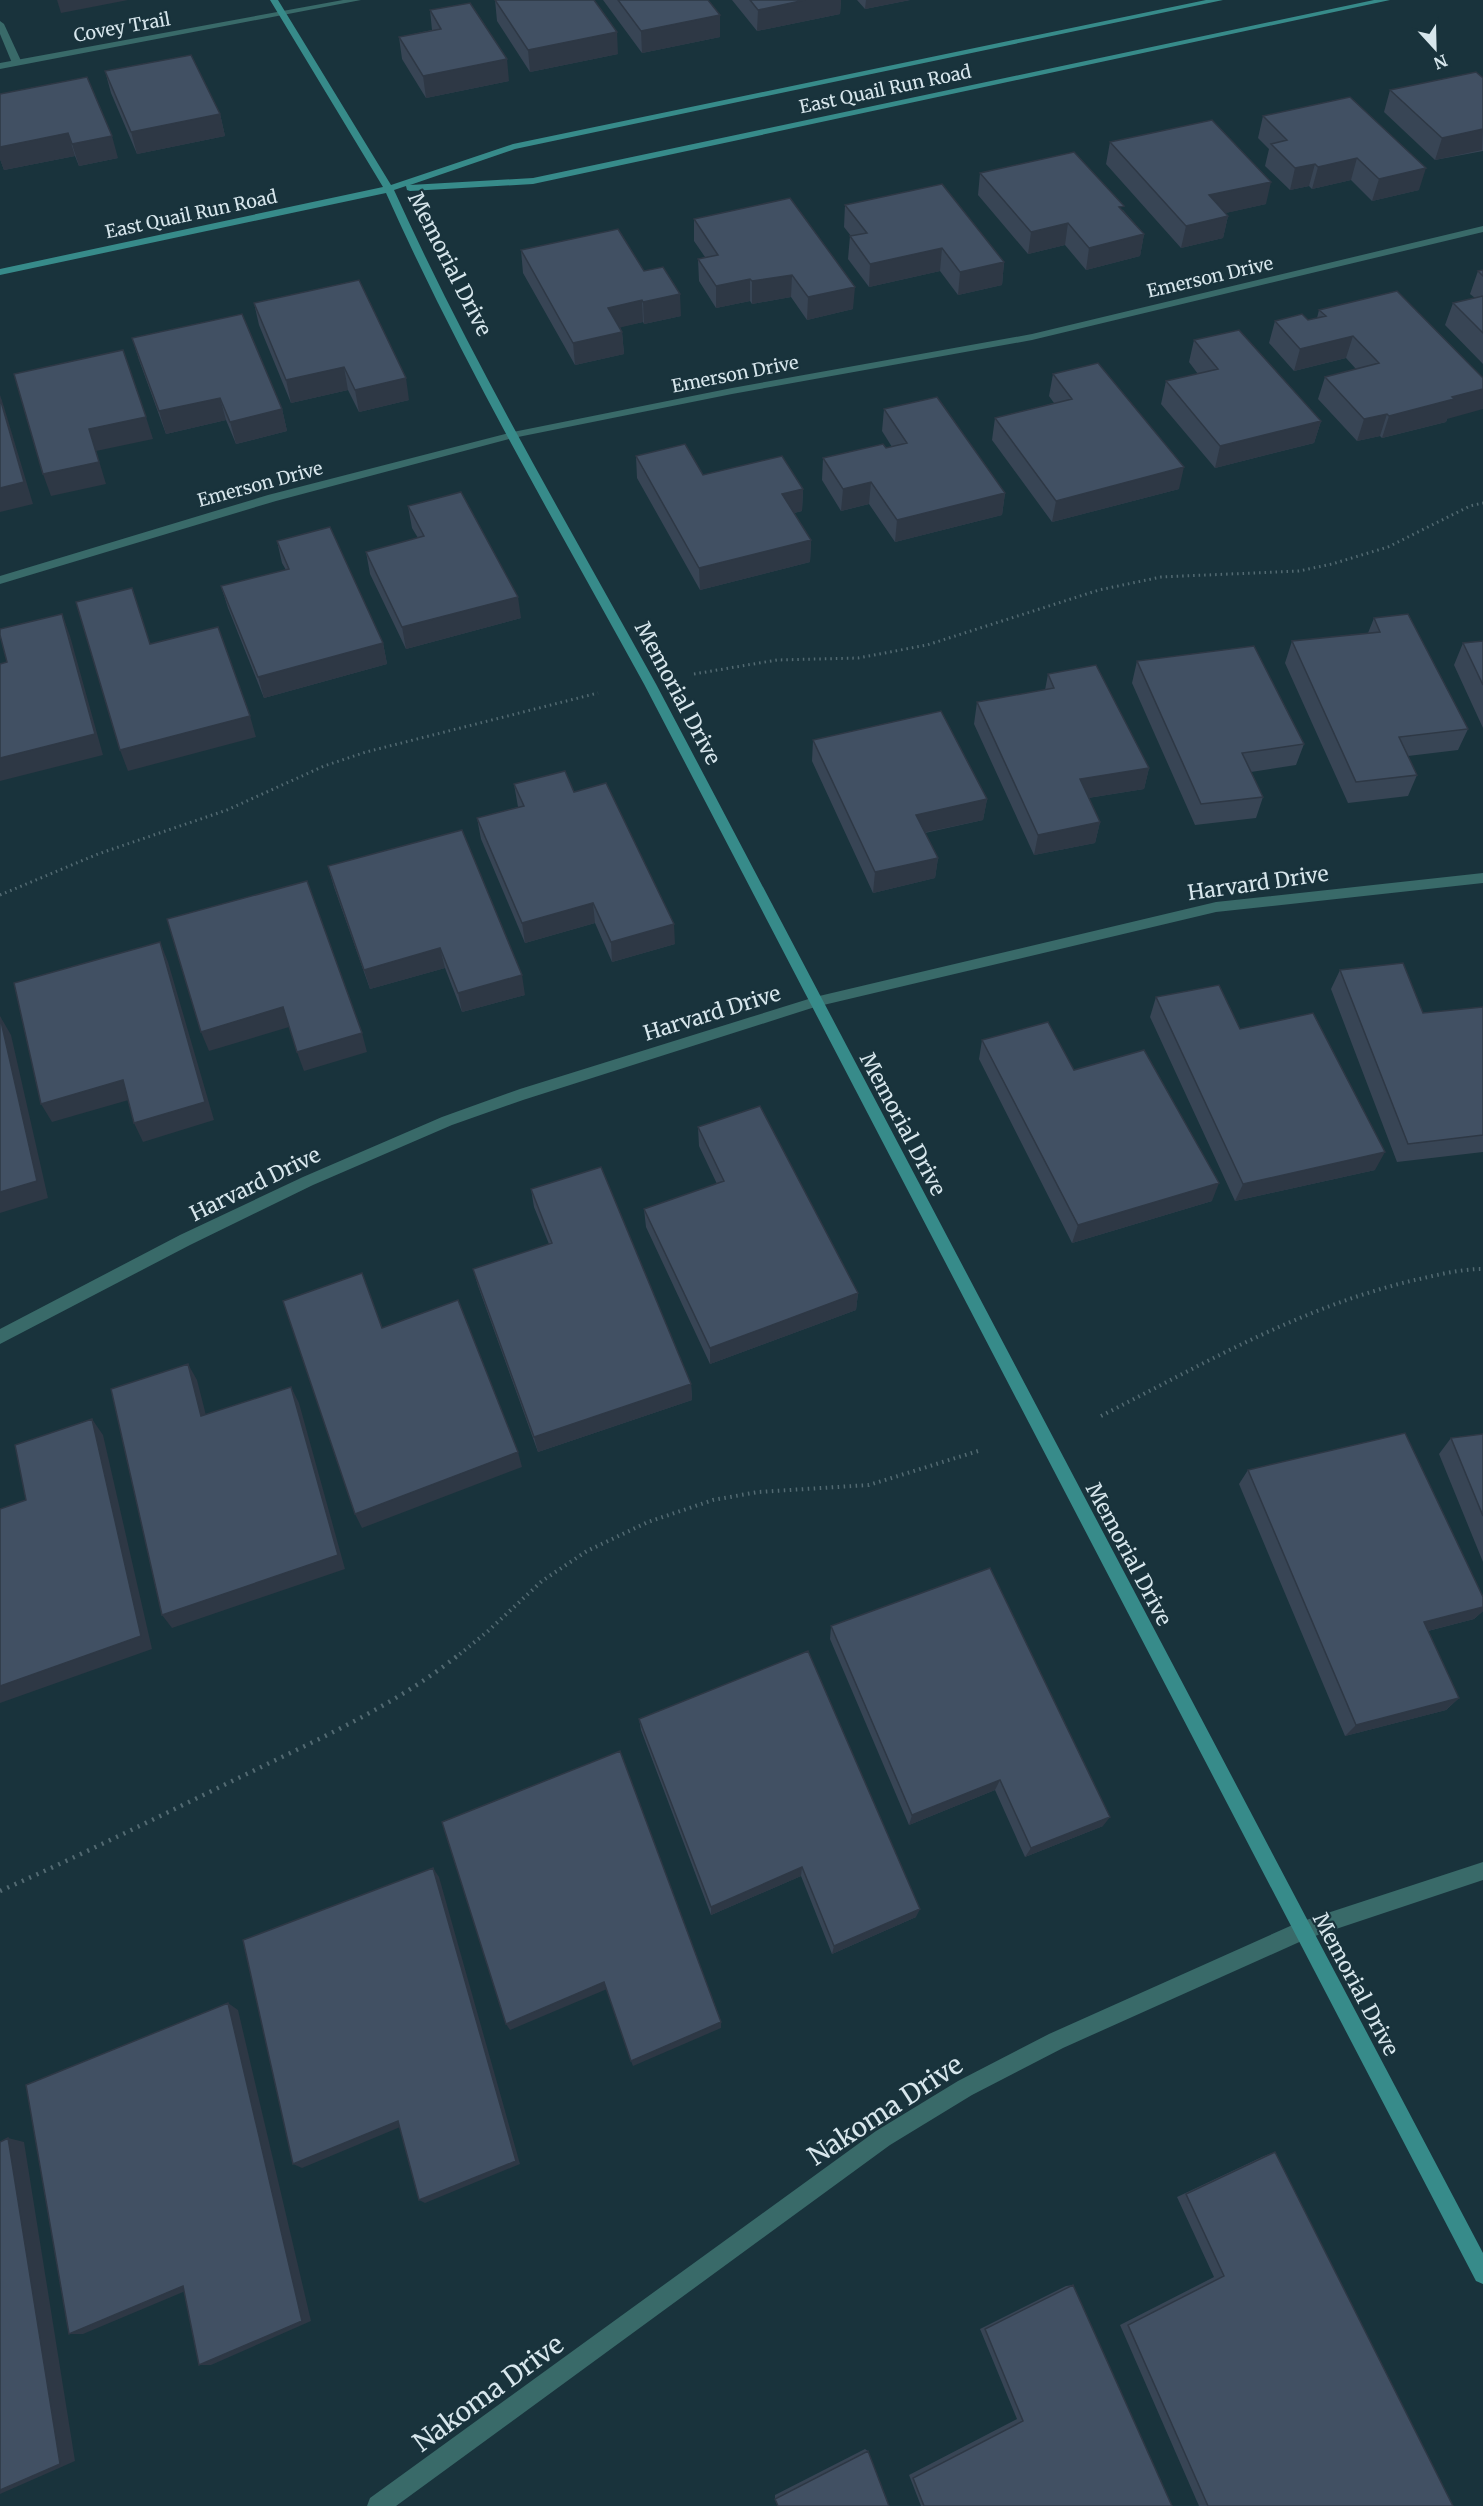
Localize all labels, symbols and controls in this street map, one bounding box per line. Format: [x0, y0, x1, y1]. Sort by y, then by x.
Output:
street label: Covey Trail [72, 7, 172, 47]
north arrow [1405, 18, 1465, 78]
text: N [1431, 50, 1450, 74]
street label: East Quail Run Road [797, 60, 973, 118]
street label: East Quail Run Road [103, 185, 279, 243]
street label: Memorial Drive [402, 187, 498, 341]
street label: Emerson Drive [1145, 251, 1275, 303]
street label: Emerson Drive [670, 350, 800, 398]
street label: Emerson Drive [195, 456, 325, 512]
street label: Memorial Drive [629, 617, 727, 769]
street label: Harvard Drive [1186, 860, 1330, 906]
street label: Harvard Drive [640, 979, 784, 1047]
street label: Memorial Drive [854, 1048, 952, 1200]
street label: Harvard Drive [185, 1141, 325, 1227]
street label: Memorial Drive [1080, 1478, 1178, 1630]
street label: Memorial Drive [1307, 1908, 1405, 2060]
street label: Nakoma Drive [801, 2048, 969, 2172]
street label: Nakoma Drive [406, 2327, 570, 2459]

